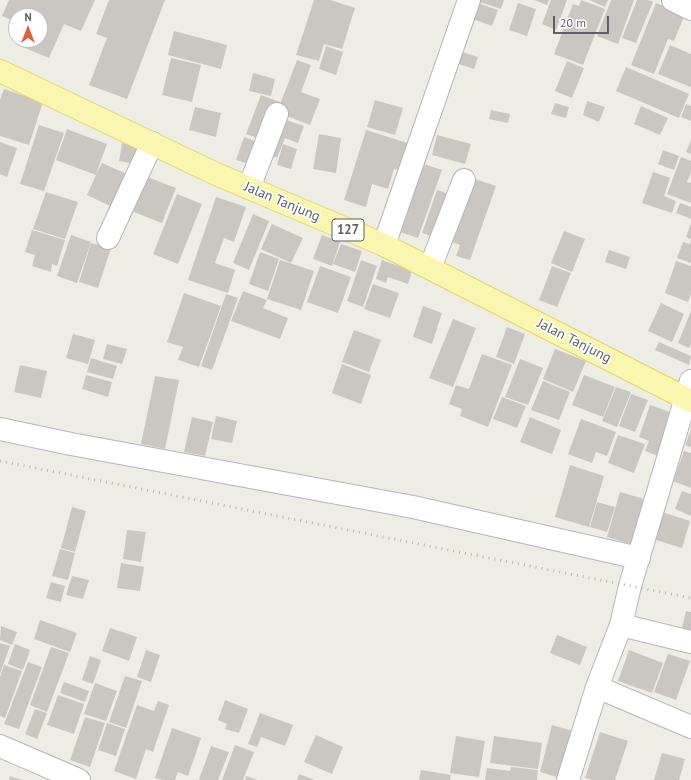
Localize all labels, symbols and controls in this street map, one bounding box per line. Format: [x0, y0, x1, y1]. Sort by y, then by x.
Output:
north arrow [8, 8, 48, 48]
scale bar [555, 8, 611, 34]
text: N [24, 10, 32, 24]
text: 20 m [560, 15, 586, 30]
street label: Jalan Tanjung [242, 178, 322, 226]
road number: 127 [332, 219, 364, 241]
street label: Jalan Tanjung [534, 315, 614, 367]

